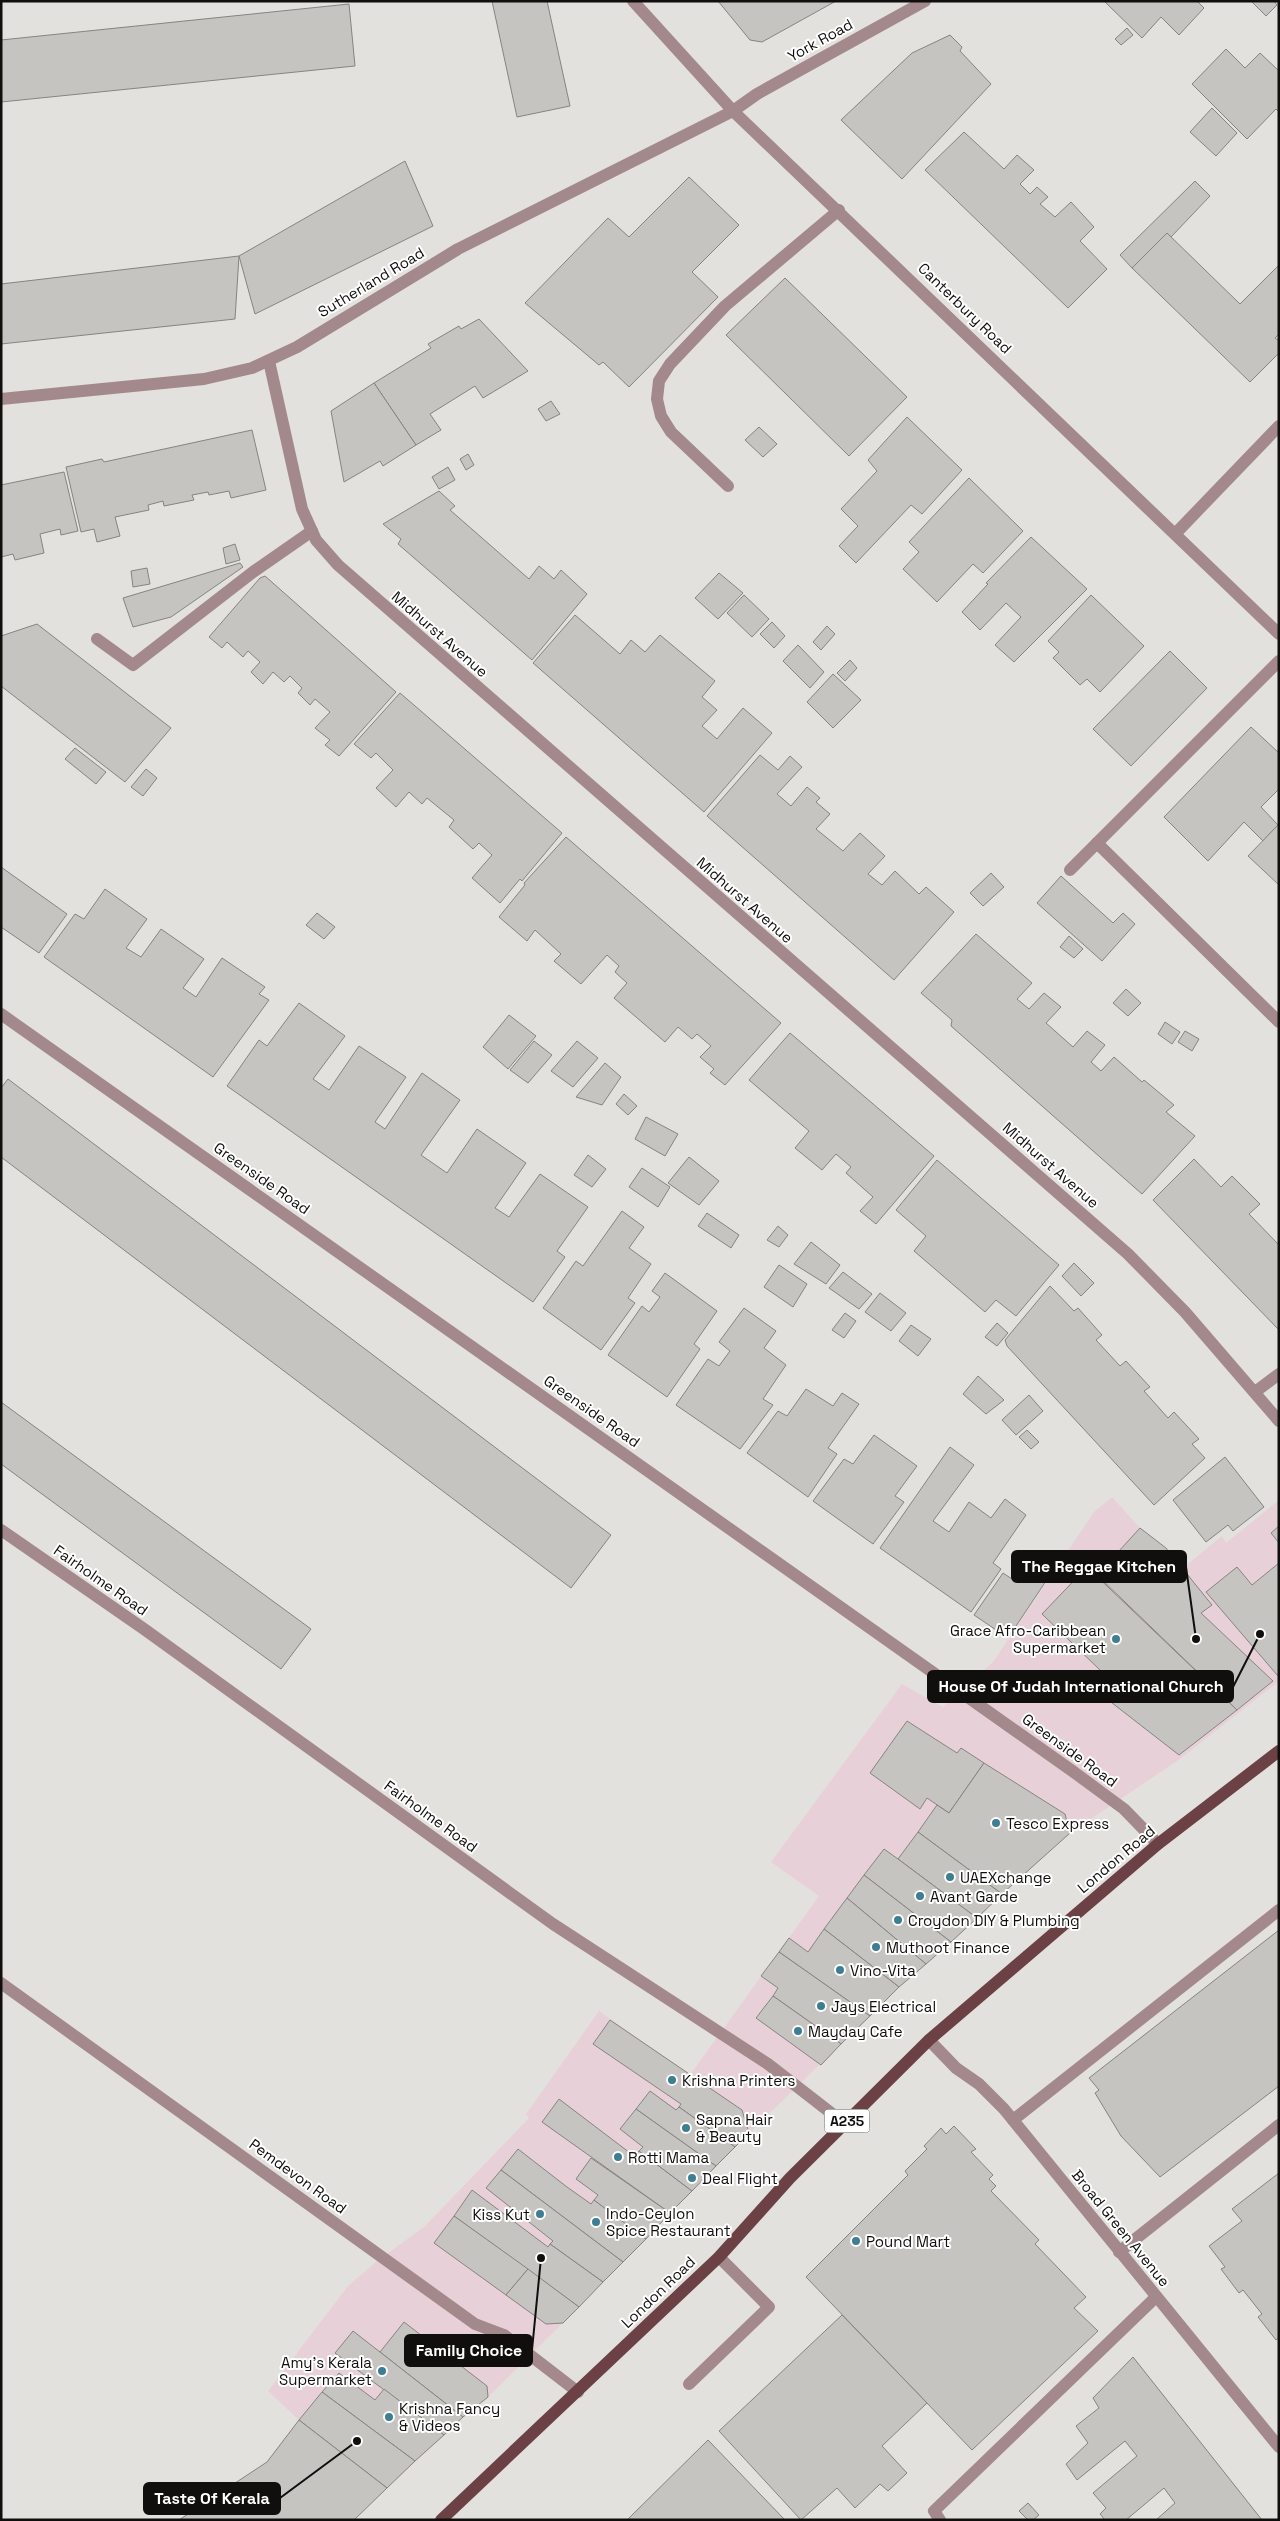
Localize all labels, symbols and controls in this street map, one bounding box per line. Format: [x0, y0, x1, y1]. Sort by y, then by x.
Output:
street label: York Road [784, 14, 856, 66]
street label: Sutherland Road [314, 243, 428, 321]
street label: Canterbury Road [914, 259, 1016, 357]
street label: Midhurst Avenue [388, 587, 492, 681]
street label: Midhurst Avenue [693, 853, 797, 947]
street label: Midhurst Avenue [999, 1118, 1103, 1212]
street label: Greenside Road [210, 1138, 314, 1218]
street label: Greenside Road [540, 1371, 644, 1451]
street label: Fairholme Road [50, 1541, 152, 1619]
callout: The Reggae Kitchen [1012, 1551, 1186, 1582]
text: The Reggae Kitchen [1022, 1556, 1176, 1577]
place label: Grace Afro-Caribbean Supermarket [950, 1621, 1106, 1657]
marker: Grace Afro-Caribbean Supermarket [1110, 1633, 1122, 1645]
callout: House Of Judah International Church [928, 1671, 1233, 1702]
text: House Of Judah International Church [938, 1676, 1224, 1697]
street label: Greenside Road [1019, 1709, 1121, 1791]
street label: Fairholme Road [381, 1776, 481, 1856]
place label: Tesco Express [1006, 1814, 1109, 1833]
marker: Tesco Express [990, 1817, 1002, 1829]
street label: London Road [1073, 1821, 1159, 1897]
place label: UAEXchange [960, 1868, 1052, 1887]
marker: UAEXchange [944, 1871, 956, 1883]
place label: Avant Garde [930, 1887, 1018, 1906]
marker: Avant Garde [914, 1890, 926, 1902]
place label: Croydon DIY & Plumbing [908, 1911, 1080, 1930]
marker: Croydon DIY & Plumbing [892, 1914, 904, 1926]
place label: Muthoot Finance [886, 1938, 1010, 1957]
marker: Muthoot Finance [870, 1941, 882, 1953]
place label: Vino-Vita [850, 1961, 916, 1980]
marker: Vino-Vita [834, 1964, 846, 1976]
place label: Jays Electrical [831, 1997, 936, 2016]
marker: Jays Electrical [815, 2000, 827, 2012]
place label: Mayday Cafe [808, 2022, 903, 2041]
marker: Mayday Cafe [792, 2025, 804, 2037]
place label: Krishna Printers [682, 2071, 796, 2090]
marker: Krishna Printers [666, 2074, 678, 2086]
place label: Sapna Hair & Beauty [696, 2110, 773, 2146]
road number: A235 [824, 2110, 870, 2132]
marker: Sapna Hair & Beauty [680, 2122, 692, 2134]
street label: Pemdevon Road [246, 2134, 350, 2218]
place label: Rotti Mama [628, 2148, 709, 2167]
marker: Rotti Mama [612, 2151, 624, 2163]
street label: Broad Green Avenue [1068, 2166, 1174, 2291]
place label: Deal Flight [702, 2169, 778, 2188]
marker: Deal Flight [686, 2172, 698, 2184]
place label: Indo-Ceylon Spice Restaurant [606, 2204, 731, 2240]
place label: Kiss Kut [472, 2205, 530, 2224]
marker: Kiss Kut [534, 2208, 546, 2220]
marker: Indo-Ceylon Spice Restaurant [590, 2216, 602, 2228]
place label: Pound Mart [866, 2232, 950, 2251]
marker: Pound Mart [850, 2235, 862, 2247]
street label: London Road [617, 2252, 699, 2332]
callout: Family Choice [405, 2335, 532, 2366]
text: Family Choice [416, 2340, 522, 2361]
place label: Amy's Kerala Supermarket [279, 2353, 372, 2389]
marker: Amy's Kerala Supermarket [376, 2365, 388, 2377]
place label: Krishna Fancy & Videos [399, 2399, 500, 2435]
marker: Krishna Fancy & Videos [383, 2411, 395, 2423]
callout: Taste Of Kerala [144, 2483, 280, 2514]
text: Taste Of Kerala [154, 2488, 270, 2509]

